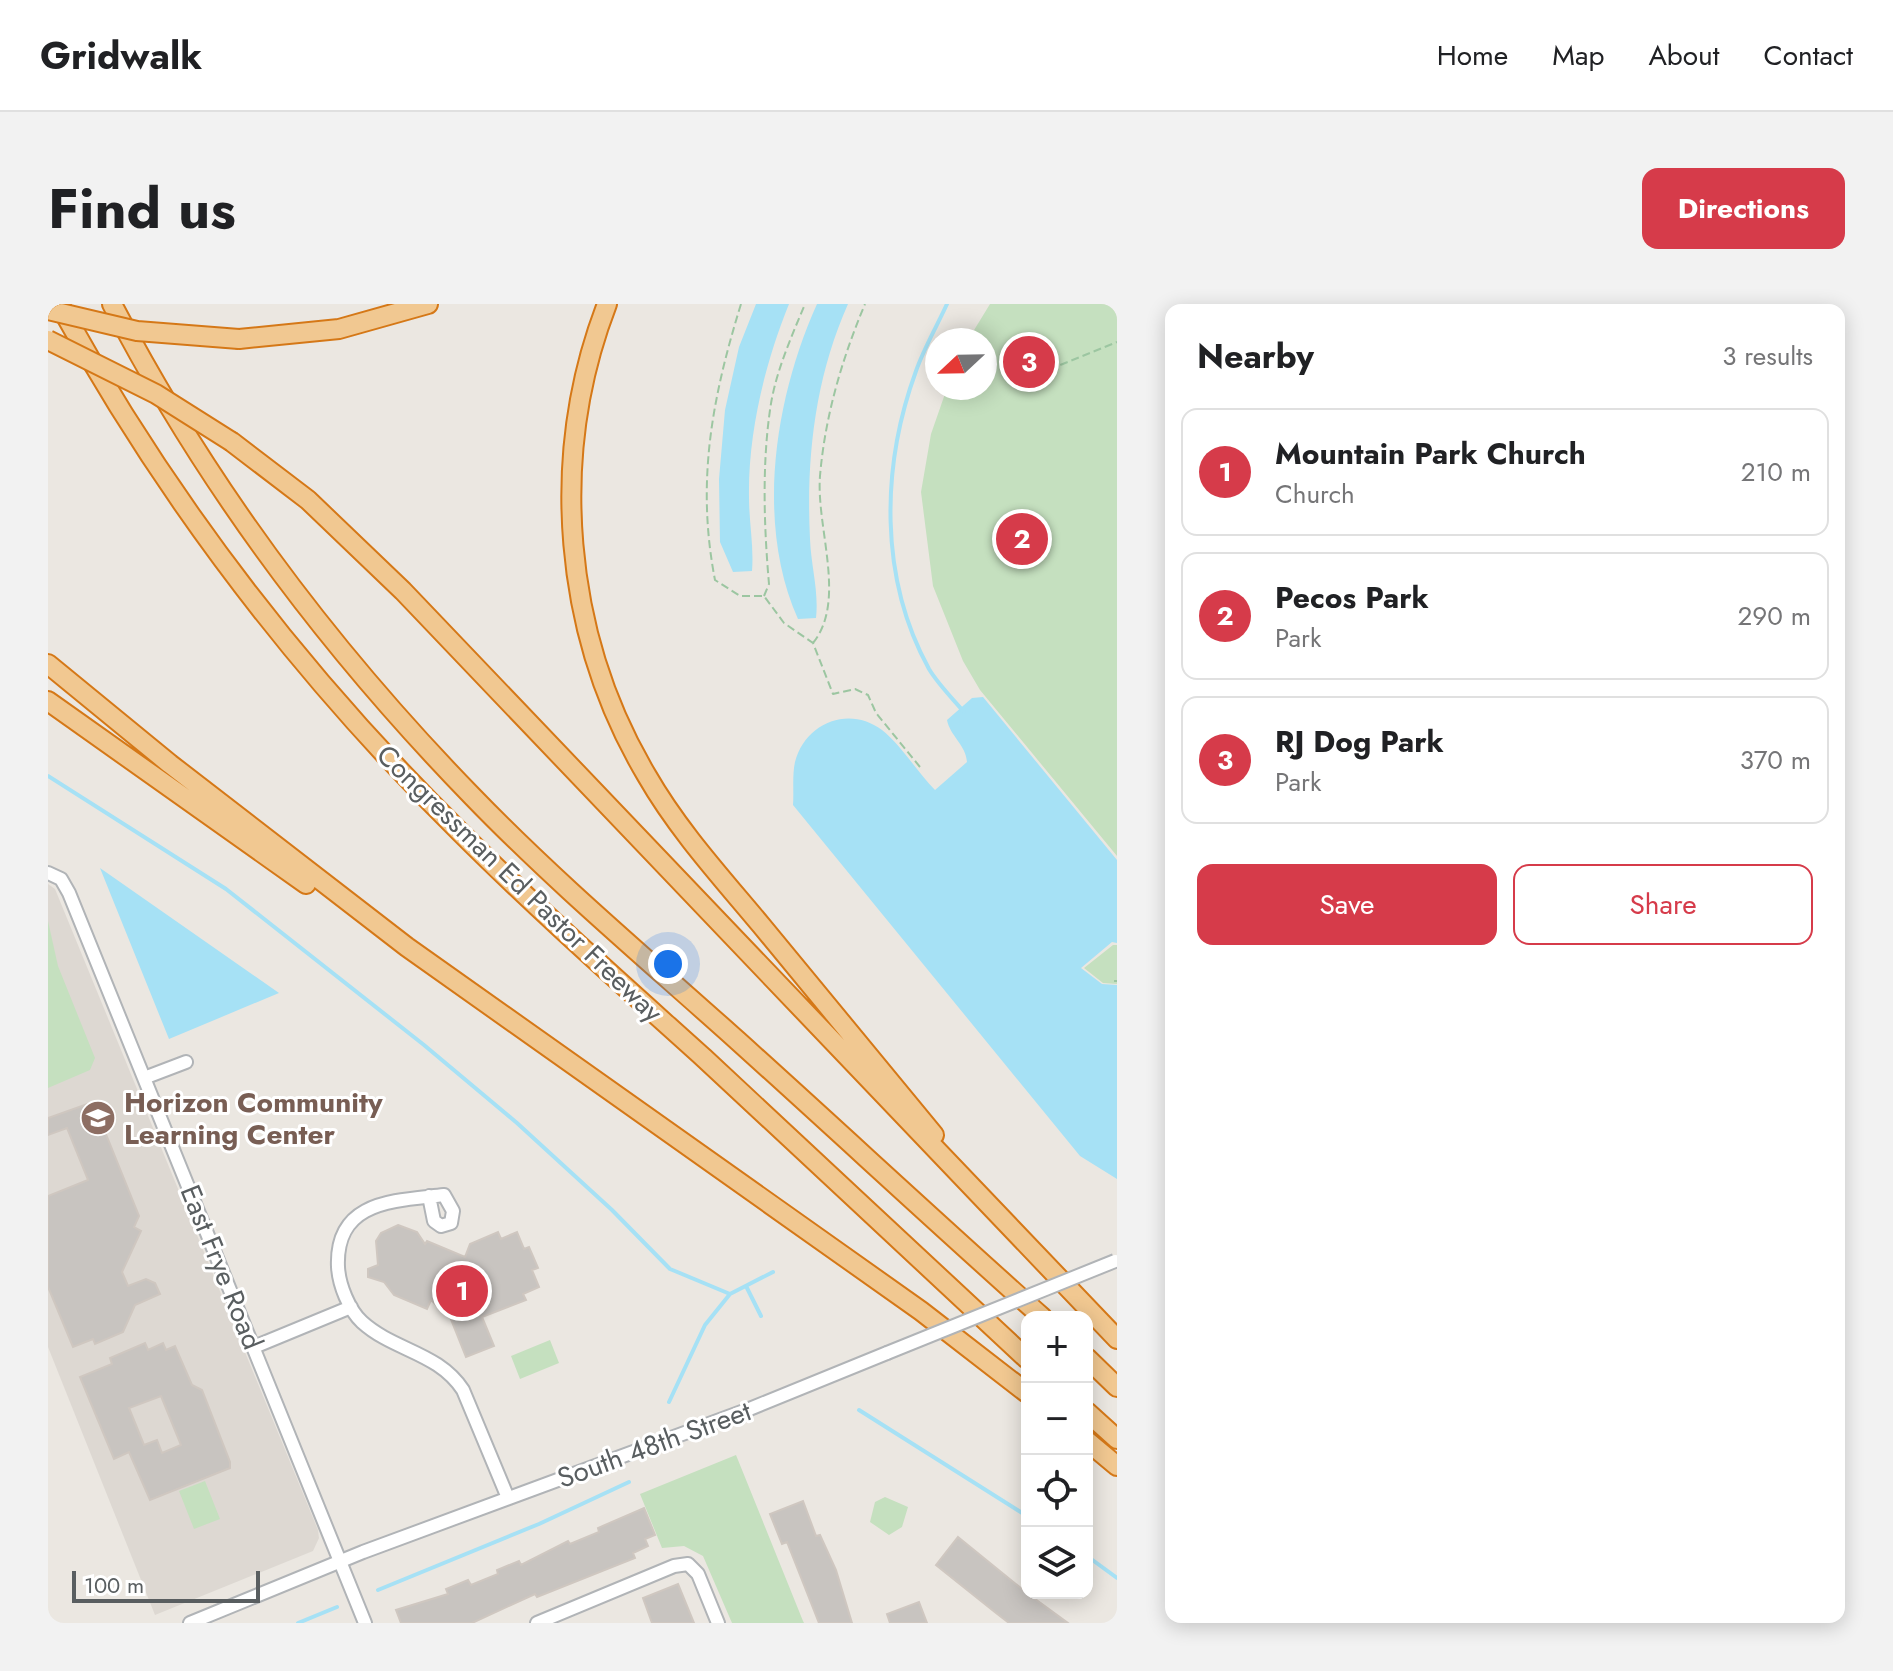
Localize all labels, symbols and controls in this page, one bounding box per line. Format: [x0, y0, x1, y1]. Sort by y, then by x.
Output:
text: Gridwalk [40, 28, 202, 83]
text: Home [1437, 35, 1508, 76]
text: Map [1552, 35, 1604, 76]
text: About [1648, 35, 1720, 76]
text: Contact [1764, 35, 1853, 76]
text: Find us [48, 168, 236, 249]
button: Directions [1642, 168, 1845, 249]
north arrow [925, 328, 997, 400]
pin: 3 [1003, 332, 1055, 392]
text: Nearby [1197, 332, 1314, 381]
text: 3 results [1722, 337, 1813, 375]
text: Mountain Park Church [1275, 432, 1586, 475]
text: 1 [1218, 453, 1232, 491]
text: 210 m [1741, 453, 1811, 491]
text: Church [1275, 475, 1355, 513]
pin: 2 [996, 509, 1048, 569]
text: Pecos Park [1275, 576, 1429, 619]
text: 2 [1216, 597, 1234, 635]
text: 290 m [1738, 597, 1811, 635]
text: Park [1275, 619, 1321, 657]
text: RJ Dog Park [1275, 720, 1444, 763]
street label: Congressman Ed Pastor Freeway [367, 735, 673, 1032]
text: 3 [1217, 741, 1233, 779]
text: 370 m [1740, 741, 1811, 779]
text: Park [1275, 763, 1321, 801]
button: Save [1197, 864, 1497, 945]
button: Share [1513, 864, 1813, 945]
your location [648, 944, 688, 984]
place label: Horizon Community Learning Center [124, 1082, 383, 1155]
school or university icon: Horizon Community Learning Center [79, 1099, 117, 1137]
street label: East Frye Road [170, 1179, 273, 1356]
pin: 1 [436, 1261, 488, 1321]
map controls [1021, 1311, 1093, 1599]
button: + [1021, 1311, 1093, 1383]
button: − [1021, 1383, 1093, 1455]
street label: South 48th Street [552, 1390, 757, 1499]
button: locate [1021, 1455, 1093, 1527]
button: layers [1021, 1527, 1093, 1599]
scale bar [72, 1567, 260, 1603]
text: 100 m [84, 1569, 144, 1601]

